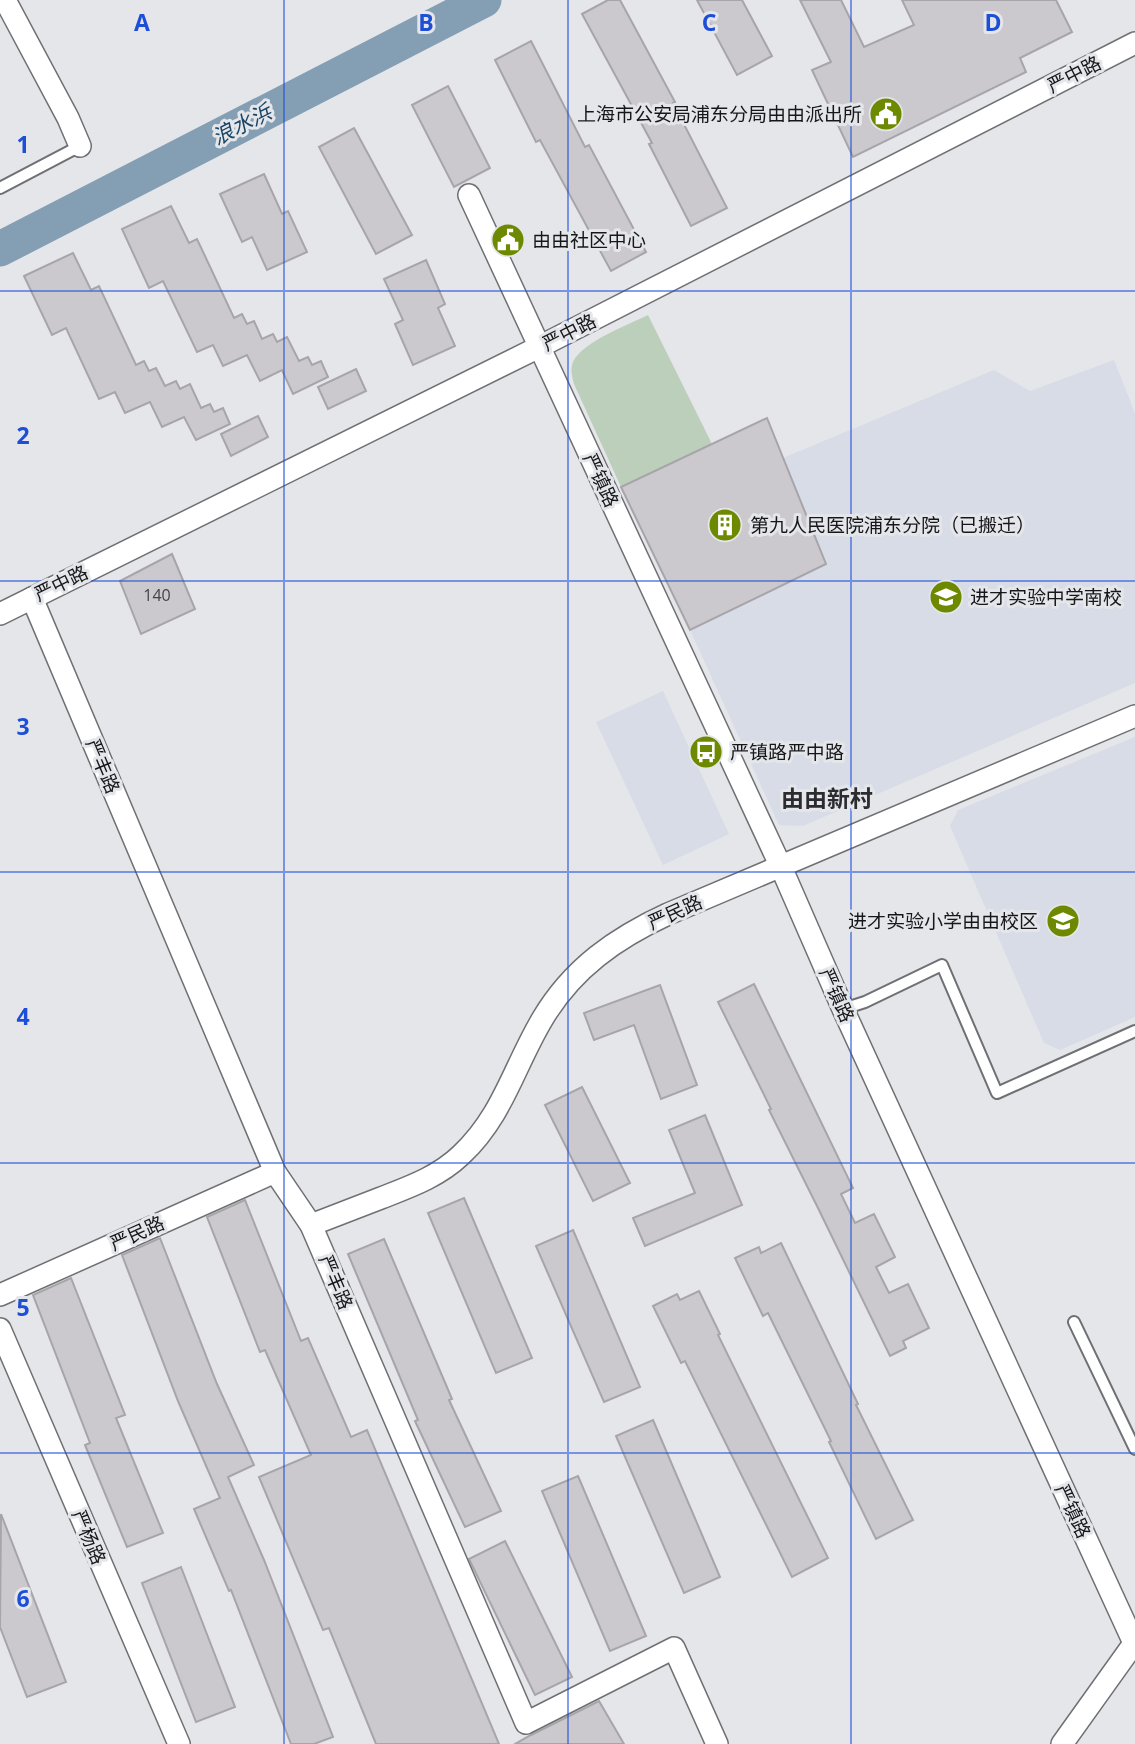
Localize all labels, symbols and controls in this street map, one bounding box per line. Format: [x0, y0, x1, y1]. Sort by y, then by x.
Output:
text: A [134, 6, 150, 38]
text: B [418, 6, 434, 38]
text: C [702, 6, 716, 38]
text: D [984, 6, 1002, 38]
street label: 严中路 [1043, 49, 1105, 99]
public building icon: 上海市公安局浦东分局由由派出所 [867, 95, 905, 133]
water label: 浪水浜 [207, 96, 278, 151]
place label: 上海市公安局浦东分局由由派出所 [577, 101, 862, 127]
text: 1 [16, 128, 30, 160]
public building icon: 由由社区中心 [489, 221, 527, 259]
place label: 由由社区中心 [532, 227, 646, 253]
street label: 严中路 [538, 307, 600, 357]
text: 2 [16, 419, 30, 451]
street label: 严镇路 [577, 449, 625, 511]
building icon: 第九人民医院浦东分院（已搬迁） [706, 506, 744, 544]
place label: 第九人民医院浦东分院（已搬迁） [750, 512, 1035, 538]
street label: 严中路 [30, 559, 92, 607]
school or university icon: 进才实验中学南校 [927, 578, 965, 616]
house number: 140 [143, 584, 171, 606]
place label: 进才实验中学南校 [970, 584, 1122, 610]
text: 3 [16, 710, 30, 742]
bus stop icon: 严镇路严中路 [687, 733, 725, 771]
street label: 严丰路 [80, 735, 126, 797]
place label: 严镇路严中路 [730, 739, 844, 765]
district label: 由由新村 [781, 782, 873, 814]
street label: 严民路 [644, 889, 706, 935]
school or university icon: 进才实验小学由由校区 [1044, 902, 1082, 940]
place label: 进才实验小学由由校区 [848, 908, 1038, 934]
street label: 严镇路 [814, 964, 860, 1026]
text: 4 [16, 1000, 30, 1032]
street label: 严民路 [106, 1210, 168, 1256]
street label: 严丰路 [313, 1251, 359, 1313]
text: 5 [16, 1291, 30, 1323]
street label: 严镇路 [1049, 1480, 1097, 1542]
street label: 严杨路 [66, 1506, 112, 1568]
text: 6 [16, 1582, 30, 1614]

